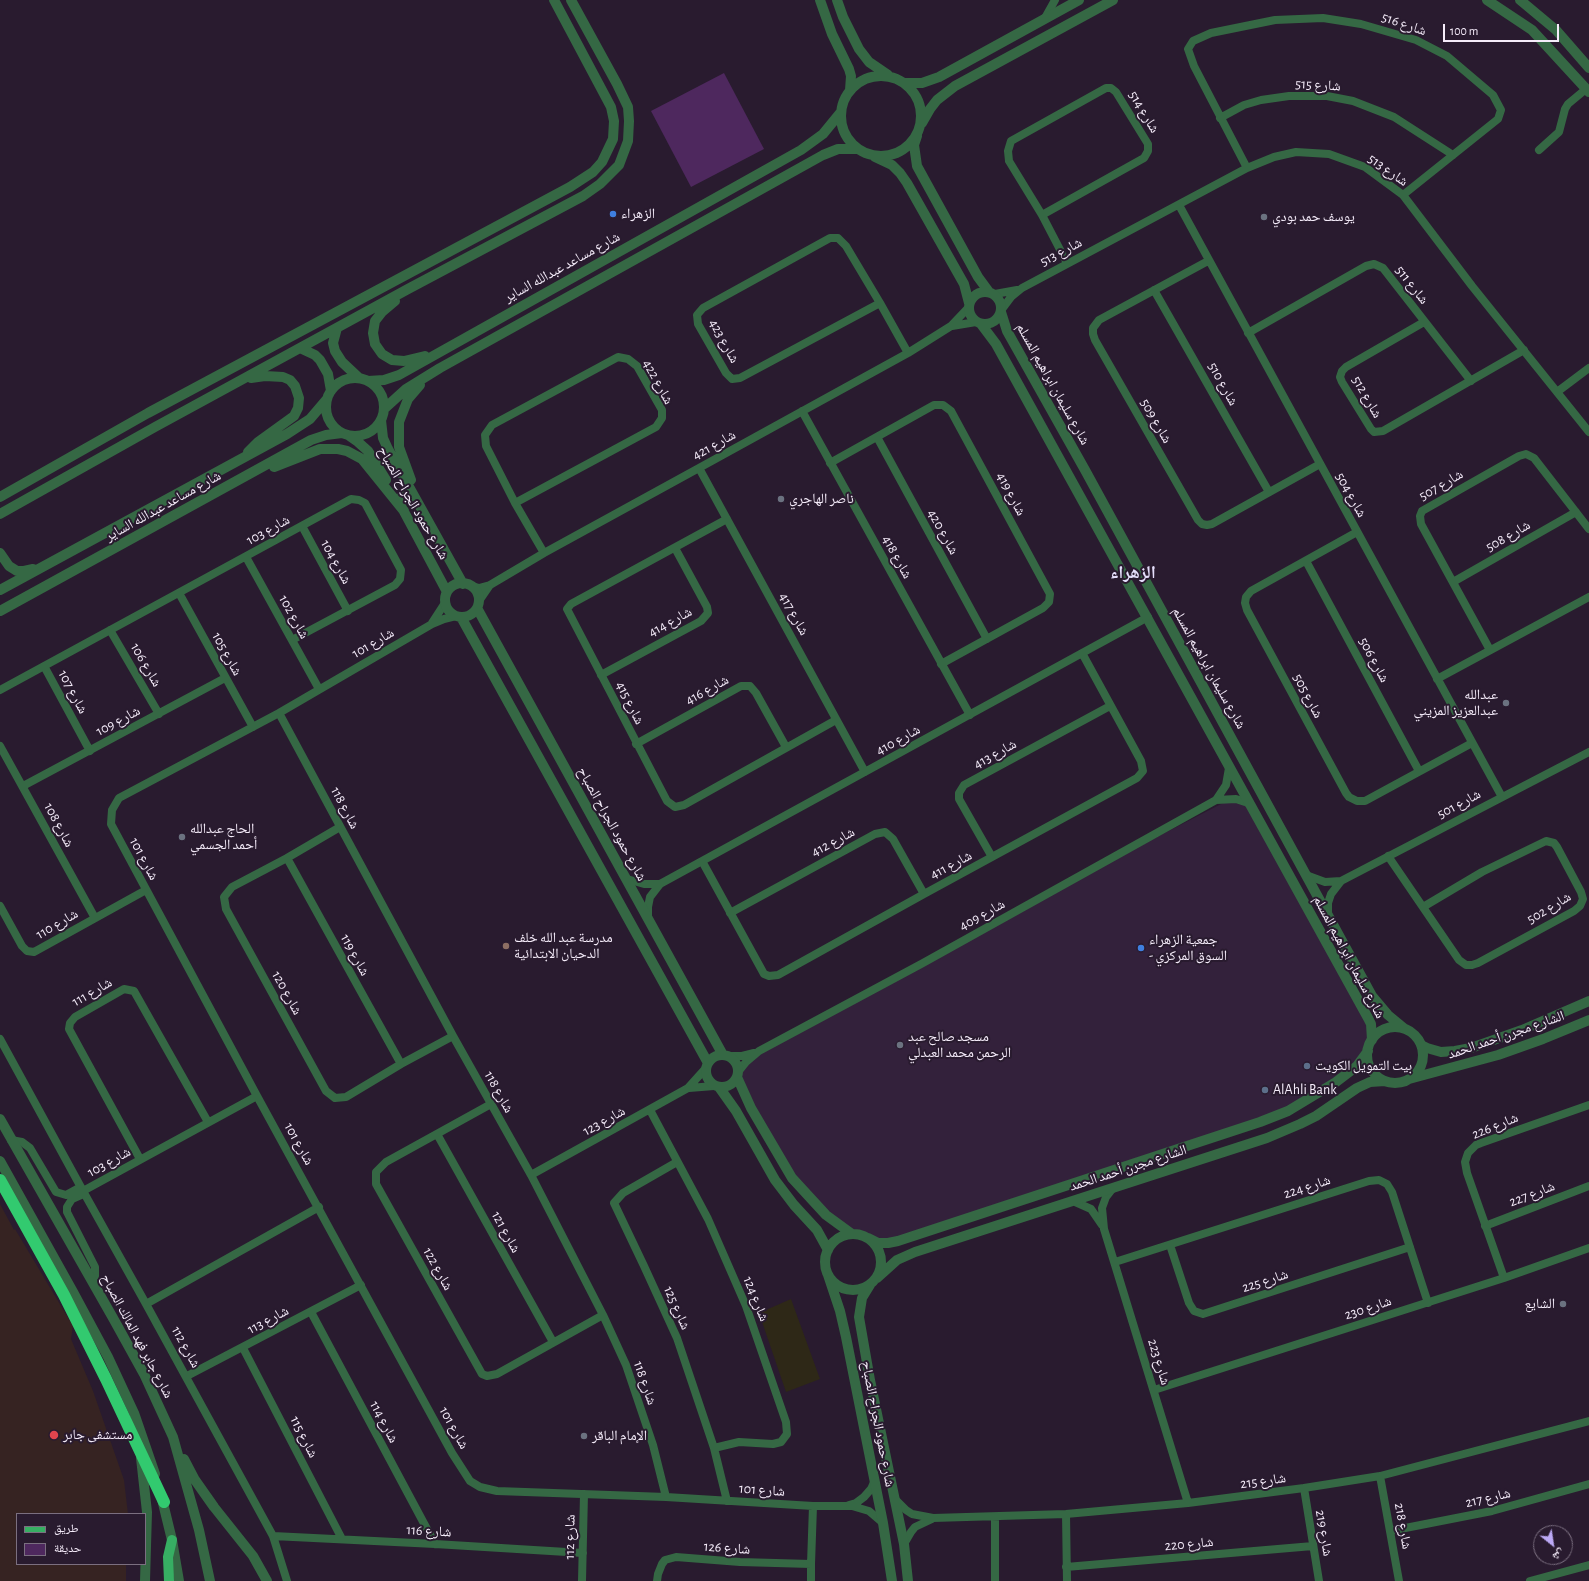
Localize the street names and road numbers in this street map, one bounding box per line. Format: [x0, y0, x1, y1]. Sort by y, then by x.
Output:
street label: شارع 516 [1379, 9, 1429, 39]
street label: شارع 515 [1295, 75, 1341, 95]
street label: شارع 514 [1125, 88, 1163, 136]
street label: شارع 513 [1365, 150, 1411, 190]
street label: شارع مساعد عبدالله الساير [501, 228, 623, 306]
street label: شارع 513 [1037, 234, 1085, 270]
street label: شارع 511 [1392, 262, 1432, 308]
street label: شارع 423 [705, 316, 743, 366]
street label: شارع سليمان ابراهيم المسلم [1013, 320, 1093, 448]
street label: شارع 422 [639, 357, 677, 407]
street label: شارع 510 [1204, 359, 1242, 409]
street label: شارع 512 [1348, 373, 1386, 421]
street label: شارع 509 [1137, 396, 1175, 446]
street label: شارع 421 [689, 426, 739, 464]
street label: شارع حمود الجراح الصباح [374, 443, 452, 563]
street label: شارع 507 [1416, 466, 1466, 504]
street label: شارع مساعد عبدالله الساير [102, 467, 224, 545]
street label: شارع 419 [993, 469, 1029, 519]
street label: شارع 504 [1332, 470, 1370, 520]
street label: شارع 420 [924, 506, 962, 558]
street label: شارع 103 [243, 511, 293, 549]
street label: شارع 508 [1483, 517, 1533, 555]
street label: شارع 418 [878, 532, 916, 582]
street label: شارع 104 [317, 537, 355, 587]
street label: شارع 417 [775, 590, 813, 638]
street label: شارع 102 [275, 592, 313, 642]
street label: شارع 414 [645, 603, 695, 641]
street label: شارع سليمان ابراهيم المسلم [1169, 604, 1249, 732]
street label: شارع 101 [349, 624, 397, 662]
street label: شارع 105 [208, 629, 246, 679]
street label: شارع 506 [1355, 635, 1393, 685]
street label: شارع 106 [127, 640, 165, 690]
street label: شارع 107 [55, 667, 91, 717]
street label: شارع 416 [682, 671, 732, 709]
street label: شارع 505 [1289, 671, 1327, 721]
street label: شارع 415 [612, 679, 648, 727]
street label: شارع 109 [93, 702, 143, 740]
street label: شارع 410 [873, 721, 923, 759]
street label: شارع 413 [971, 735, 1019, 773]
street label: شارع حمود الجراح الصباح [574, 764, 650, 884]
street label: شارع 118 [327, 784, 363, 832]
street label: شارع 501 [1434, 786, 1484, 822]
street label: شارع 108 [40, 800, 78, 850]
street label: شارع 412 [808, 824, 858, 860]
street label: شارع 101 [126, 835, 162, 883]
street label: شارع 411 [927, 847, 975, 883]
street label: شارع 502 [1524, 888, 1574, 928]
street label: شارع سليمان ابراهيم المسلم [1310, 893, 1388, 1021]
street label: شارع 409 [956, 896, 1008, 934]
street label: شارع 110 [33, 905, 81, 943]
street label: شارع 119 [337, 931, 373, 979]
street label: شارع 120 [268, 968, 306, 1018]
street label: شارع 111 [69, 974, 115, 1010]
street label: الشارع مجرن أحمد الحمد [1446, 1007, 1566, 1063]
street label: شارع 118 [481, 1068, 517, 1116]
street label: شارع 123 [580, 1103, 628, 1139]
street label: شارع 226 [1469, 1109, 1521, 1143]
street label: شارع 101 [281, 1120, 317, 1168]
street label: الشارع مجرن أحمد الحمد [1067, 1141, 1189, 1195]
street label: شارع 103 [84, 1143, 134, 1181]
street label: شارع 224 [1281, 1172, 1333, 1202]
street label: شارع 227 [1507, 1178, 1557, 1210]
street label: شارع 121 [488, 1208, 524, 1256]
street label: شارع 122 [419, 1245, 457, 1293]
street label: شارع 225 [1240, 1266, 1290, 1296]
street label: شارع جابر فهد المالك الصباح [97, 1271, 177, 1401]
street label: شارع 124 [739, 1274, 773, 1324]
street label: شارع 125 [660, 1284, 694, 1332]
street label: شارع 230 [1342, 1293, 1394, 1323]
street label: شارع 113 [244, 1302, 292, 1338]
street label: شارع 112 [168, 1323, 204, 1371]
street label: شارع 223 [1144, 1337, 1174, 1387]
street label: شارع 118 [630, 1359, 660, 1407]
street label: شارع حمود الجراح الصباح [858, 1360, 898, 1488]
street label: شارع 114 [366, 1398, 402, 1446]
street label: شارع 101 [436, 1404, 472, 1452]
street label: شارع 115 [286, 1413, 322, 1461]
street label: شارع 215 [1239, 1469, 1287, 1493]
street label: شارع 101 [738, 1480, 786, 1500]
street label: شارع 217 [1464, 1485, 1512, 1511]
street label: شارع 218 [1391, 1502, 1415, 1550]
street label: شارع 219 [1312, 1509, 1336, 1557]
street label: شارع 112 [561, 1514, 579, 1560]
street label: شارع 116 [406, 1521, 452, 1541]
street label: شارع 220 [1164, 1533, 1214, 1555]
street label: شارع 126 [703, 1538, 751, 1558]

